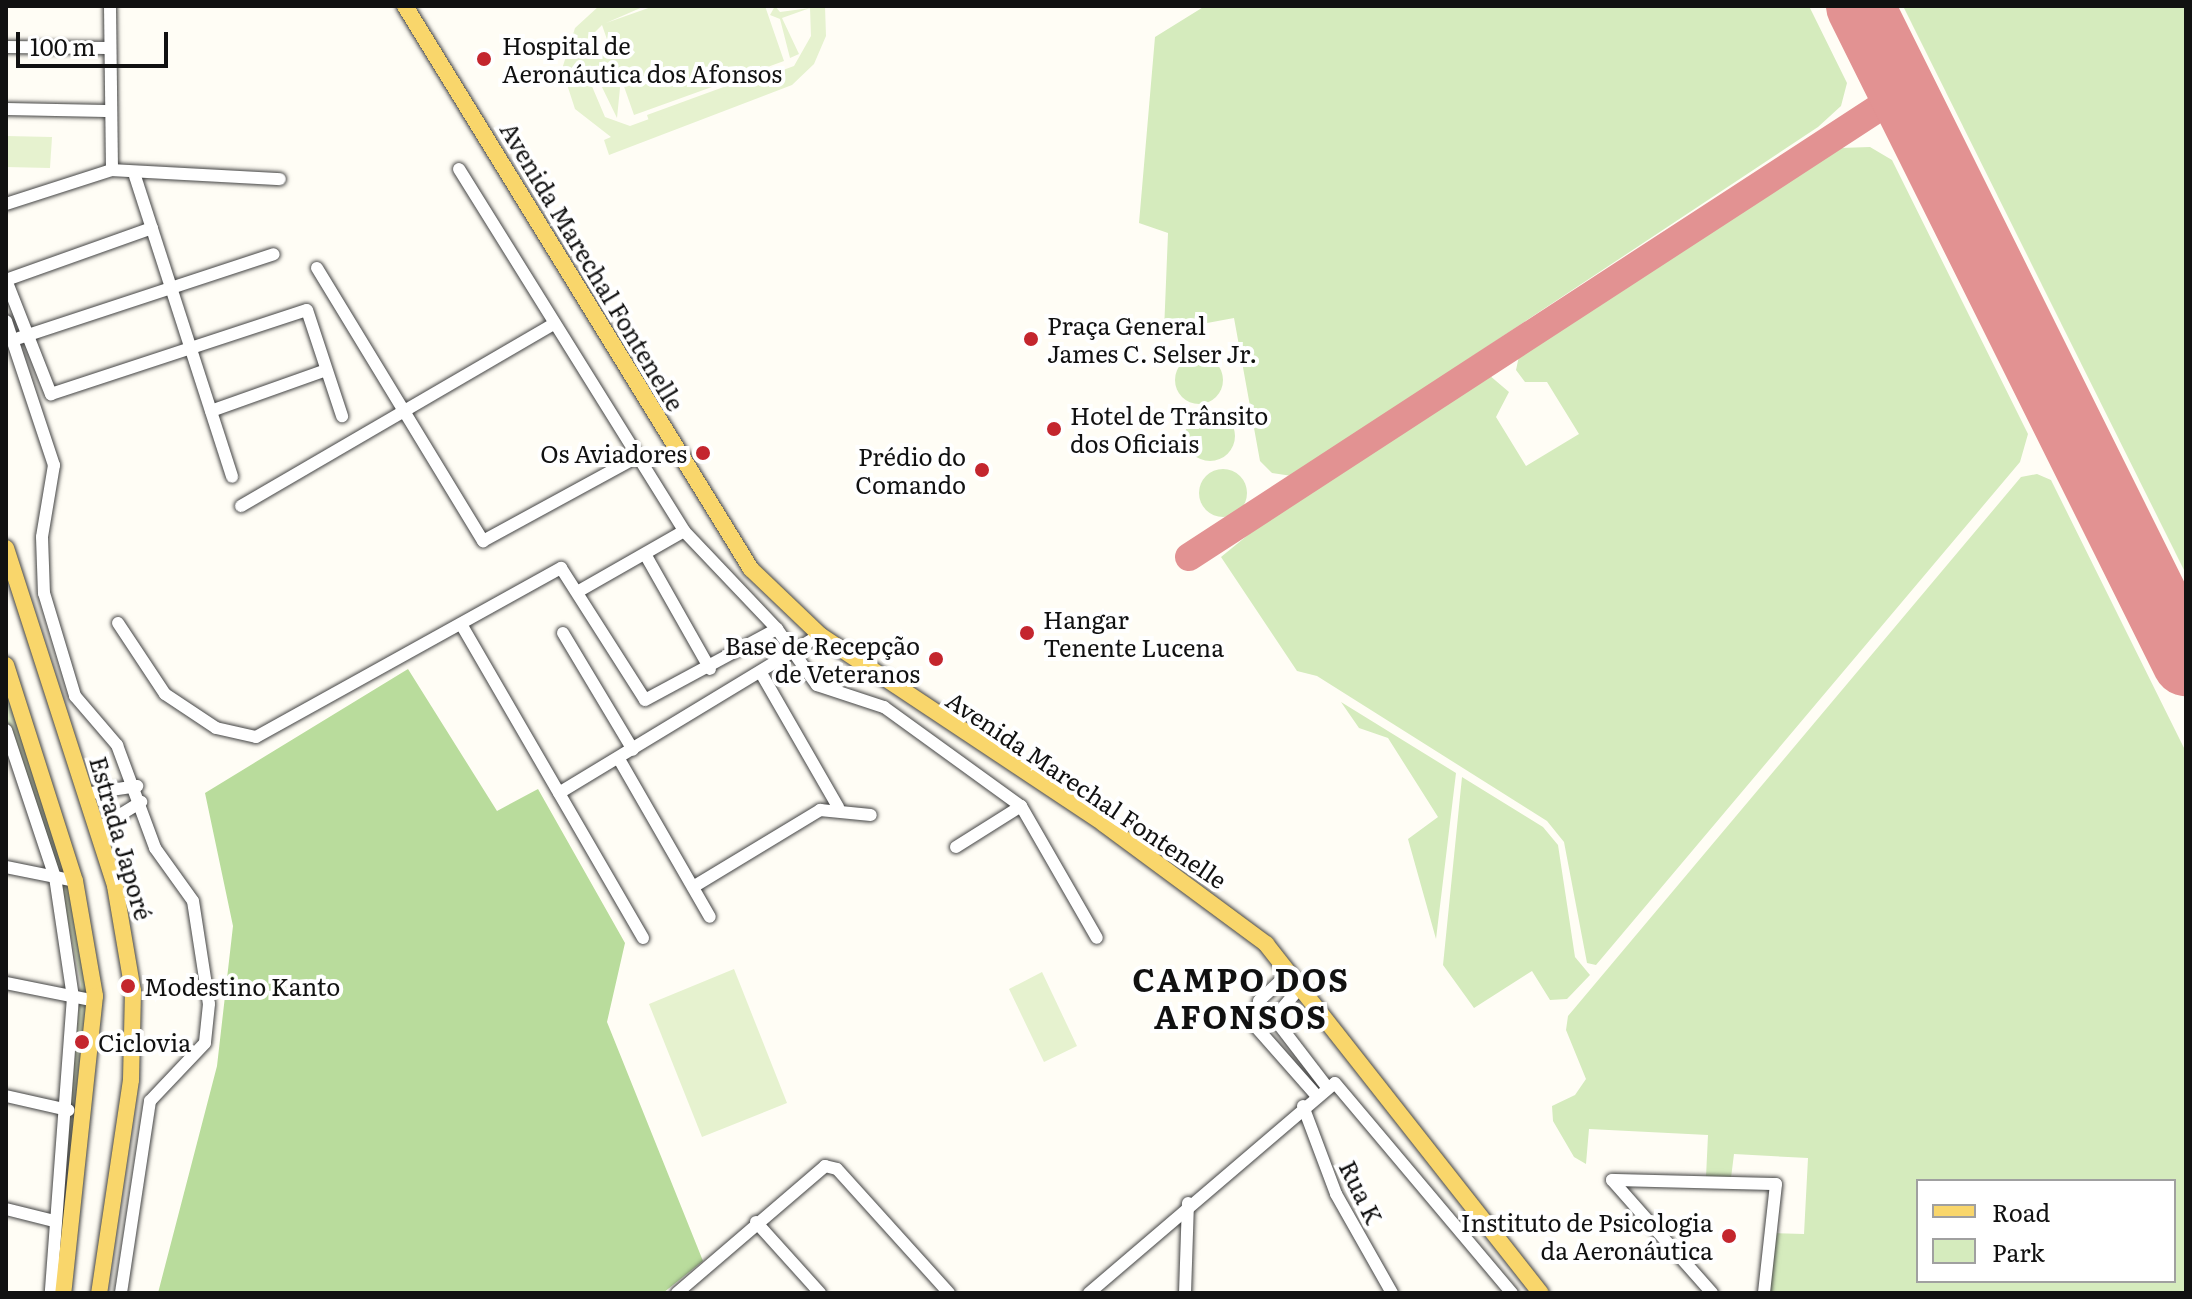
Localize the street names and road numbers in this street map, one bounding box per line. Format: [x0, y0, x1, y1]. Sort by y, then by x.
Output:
street label: Avenida Marechal Fontenelle [495, 116, 691, 416]
street label: Avenida Marechal Fontenelle [941, 684, 1233, 894]
street label: Estrada Japoré [85, 753, 159, 923]
street label: Rua K [1334, 1155, 1390, 1229]

